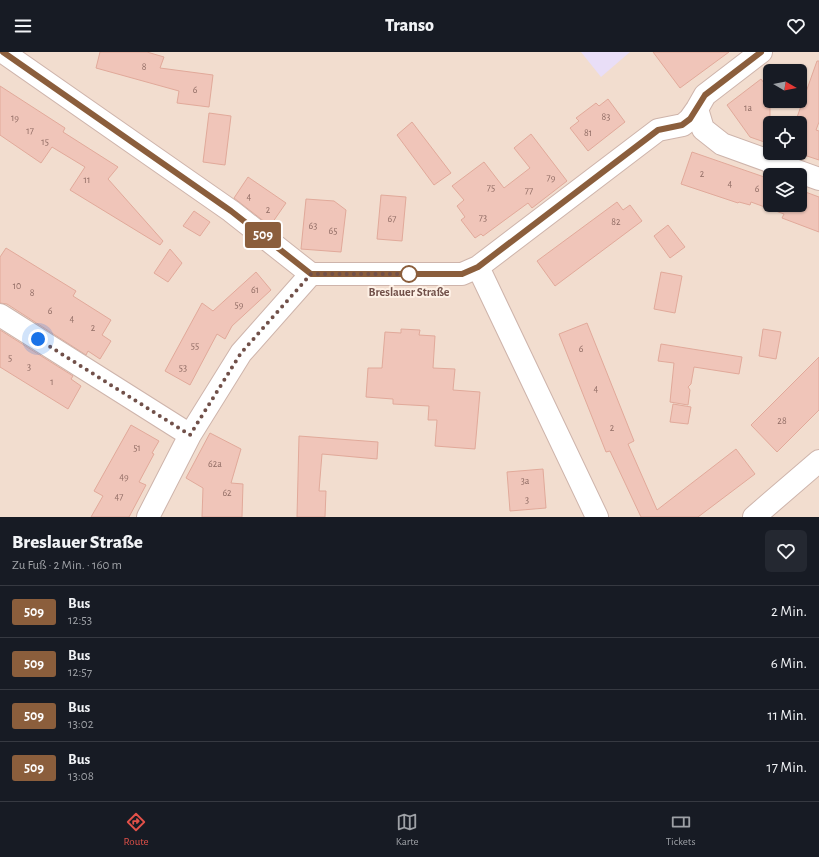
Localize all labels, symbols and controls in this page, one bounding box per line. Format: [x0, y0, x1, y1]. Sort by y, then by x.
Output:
icon: menu [12, 15, 34, 37]
icon: heart [785, 15, 807, 37]
text: Transo [385, 17, 434, 35]
house number: 8 [142, 62, 147, 72]
north arrow [763, 64, 807, 108]
map controls [763, 64, 807, 212]
house number: 6 [193, 85, 198, 95]
house number: 1a [744, 103, 752, 113]
house number: 83 [602, 112, 610, 122]
house number: 19 [11, 113, 19, 123]
button: locate [763, 116, 807, 160]
house number: 17 [26, 126, 34, 136]
house number: 81 [584, 128, 592, 138]
house number: 15 [41, 137, 49, 147]
button: layers [763, 168, 807, 212]
house number: 2 [700, 169, 705, 179]
house number: 79 [547, 173, 556, 183]
house number: 11 [84, 175, 90, 185]
house number: 4 [728, 179, 733, 189]
house number: 75 [487, 183, 495, 193]
house number: 6 [755, 184, 760, 194]
house number: 77 [525, 186, 533, 196]
house number: 4 [247, 192, 252, 202]
house number: 2 [266, 205, 271, 215]
house number: 73 [479, 213, 487, 223]
house number: 67 [388, 214, 396, 224]
house number: 82 [611, 217, 621, 227]
house number: 63 [309, 221, 317, 231]
line badge: 509 [240, 222, 286, 248]
house number: 65 [329, 226, 337, 236]
text: 509 [253, 228, 273, 242]
marker: Breslauer Straße [400, 265, 418, 283]
house number: 10 [13, 281, 21, 291]
house number: 61 [251, 285, 259, 295]
place label: Breslauer Straße [369, 286, 450, 298]
house number: 8 [30, 288, 35, 298]
house number: 59 [235, 300, 244, 310]
house number: 6 [48, 306, 53, 316]
house number: 4 [70, 314, 75, 324]
house number: 2 [91, 323, 96, 333]
your location [28, 329, 48, 349]
house number: 55 [191, 341, 199, 351]
house number: 6 [579, 344, 584, 354]
house number: 5 [8, 353, 12, 363]
house number: 3 [27, 362, 31, 372]
house number: 53 [179, 363, 187, 373]
house number: 1 [50, 377, 54, 387]
house number: 4 [594, 384, 599, 394]
house number: 28 [777, 416, 787, 426]
house number: 2 [610, 423, 615, 433]
house number: 51 [133, 443, 141, 453]
house number: 62a [208, 459, 222, 469]
house number: 49 [119, 472, 129, 482]
house number: 3a [521, 476, 530, 486]
house number: 62 [222, 488, 232, 498]
house number: 47 [115, 492, 123, 502]
house number: 3 [525, 495, 529, 505]
button: heart [765, 530, 807, 572]
text: Breslauer Straße [12, 533, 143, 552]
text: Zu Fuß · 2 Min. · 160 m [12, 559, 122, 572]
text: Bus [68, 596, 90, 611]
text: 2 Min. [771, 604, 807, 619]
text: 509 [24, 605, 44, 619]
text: 12:53 [68, 614, 92, 627]
text: Bus [68, 648, 90, 663]
text: 6 Min. [771, 656, 807, 671]
text: 509 [24, 657, 44, 671]
text: 12:57 [68, 666, 92, 679]
text: Bus [68, 700, 90, 715]
text: 11 Min. [768, 708, 807, 723]
text: 509 [24, 709, 44, 723]
text: 13:02 [68, 718, 94, 731]
text: Bus [68, 752, 90, 767]
text: 17 Min. [766, 760, 807, 775]
text: 509 [24, 761, 44, 775]
text: 13:08 [68, 770, 94, 783]
tab: Route [124, 811, 149, 848]
tab: Karte [396, 811, 419, 848]
tab: Tickets [666, 811, 695, 848]

